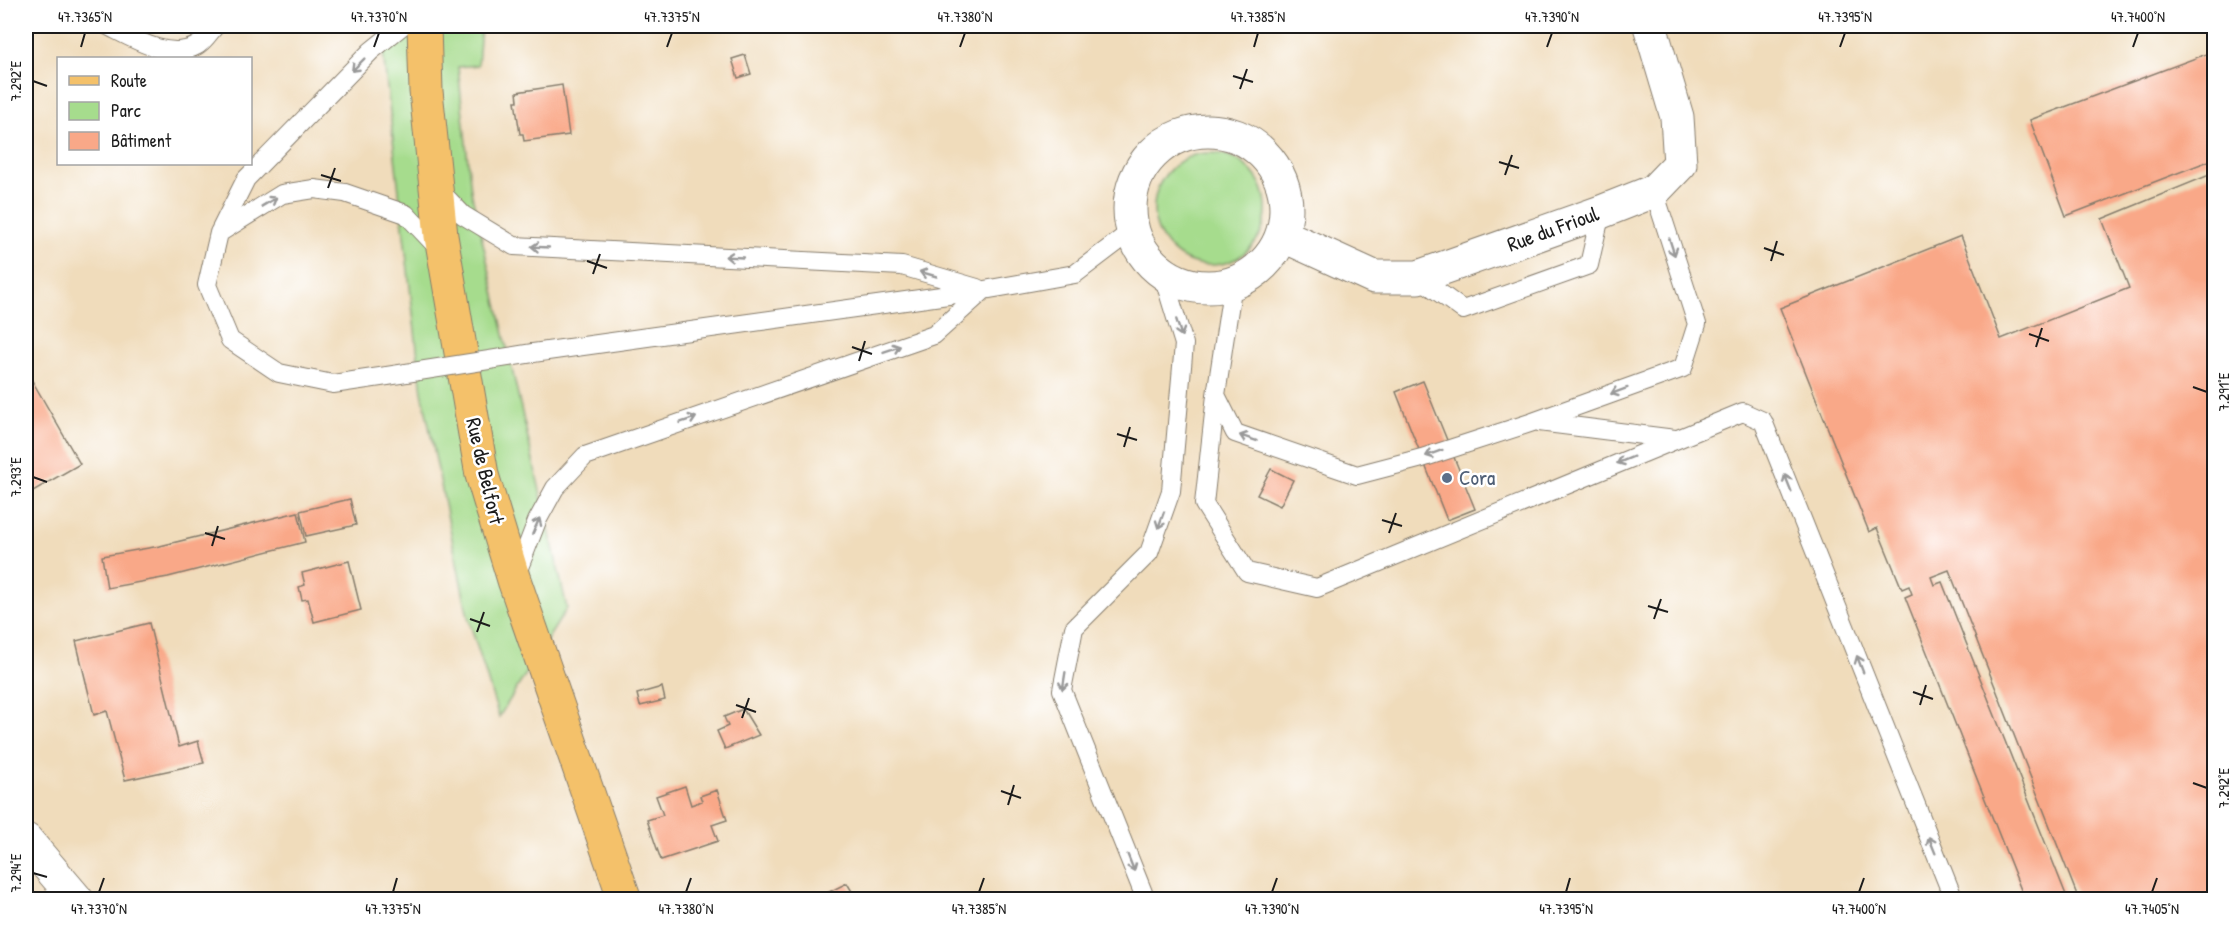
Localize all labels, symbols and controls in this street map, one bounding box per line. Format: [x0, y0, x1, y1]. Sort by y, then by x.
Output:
text: 47.7365°N [58, 6, 112, 27]
text: 47.7370°N [351, 6, 407, 27]
text: 47.7375°N [644, 6, 700, 27]
text: 47.7380°N [937, 6, 993, 27]
text: 47.7385°N [1231, 6, 1285, 27]
text: 47.7390°N [1525, 6, 1579, 27]
text: 47.7395°N [1818, 6, 1872, 27]
text: 47.7400°N [2111, 6, 2165, 27]
legend [57, 57, 252, 165]
one-way arrow [351, 57, 366, 72]
text: 7.292°E [5, 60, 26, 101]
text: Route [111, 68, 147, 93]
text: Parc [111, 98, 141, 123]
text: Bâtiment [111, 128, 172, 153]
one-way arrow [260, 196, 277, 208]
street label: Rue du Frioul [1503, 198, 1603, 259]
one-way arrow [1667, 237, 1678, 256]
one-way arrow [530, 241, 550, 252]
one-way arrow [725, 252, 745, 263]
one-way arrow [919, 267, 938, 279]
one-way arrow [1175, 318, 1186, 337]
one-way arrow [882, 343, 901, 354]
text: 7.291°E [2213, 372, 2234, 411]
one-way arrow [1610, 386, 1628, 397]
one-way arrow [678, 414, 697, 425]
street label: Rue de Belfort [459, 415, 512, 528]
one-way arrow [1239, 431, 1258, 442]
one-way arrow [1425, 449, 1444, 460]
one-way arrow [1617, 455, 1635, 466]
text: 7.293°E [5, 457, 26, 497]
place label: Cora [1459, 463, 1495, 492]
marker: Cora [1440, 471, 1454, 485]
one-way arrow [1782, 474, 1793, 493]
one-way arrow [1154, 510, 1165, 529]
one-way arrow [531, 517, 542, 535]
one-way arrow [1854, 655, 1865, 674]
one-way arrow [1059, 671, 1070, 690]
text: 7.292°E [2213, 767, 2234, 808]
one-way arrow [1926, 836, 1937, 855]
text: 7.294°E [5, 853, 26, 892]
one-way arrow [1126, 853, 1137, 871]
text: 47.7370°N [71, 898, 127, 919]
text: 47.7375°N [365, 898, 421, 919]
text: 47.7380°N [658, 898, 714, 919]
text: 47.7385°N [952, 898, 1006, 919]
text: 47.7390°N [1245, 898, 1299, 919]
text: 47.7395°N [1539, 898, 1593, 919]
text: 47.7400°N [1832, 898, 1886, 919]
text: 47.7405°N [2125, 898, 2179, 919]

